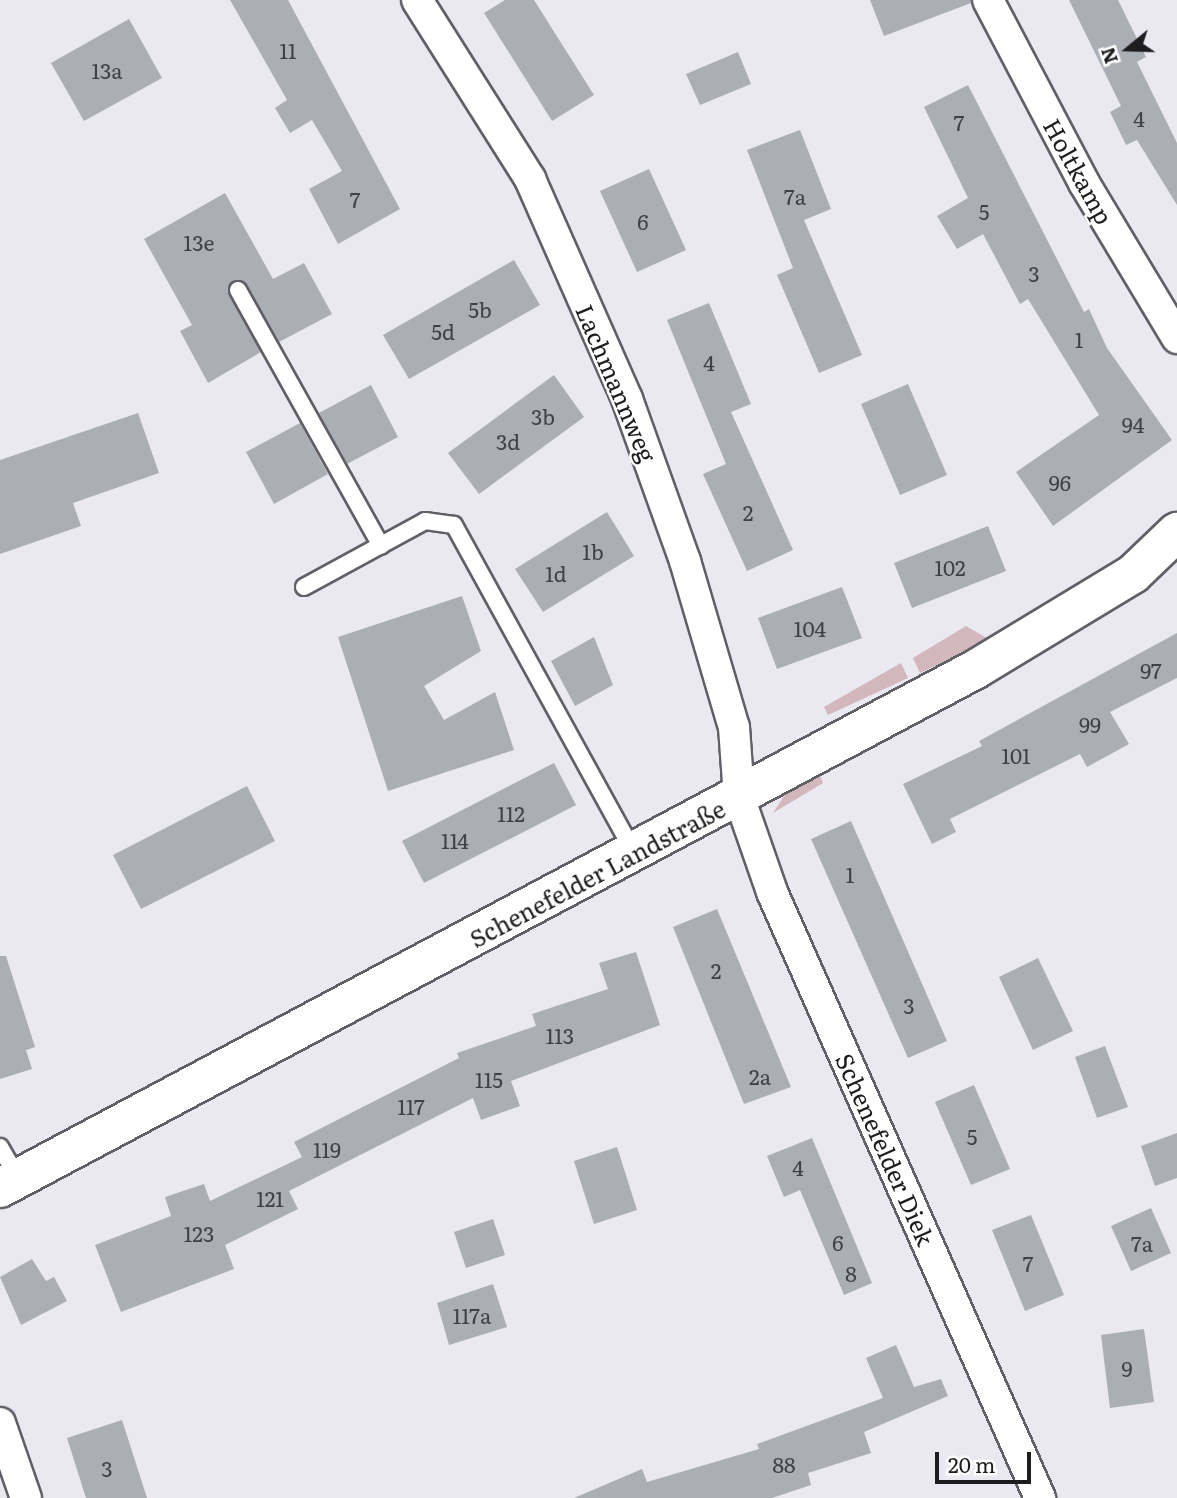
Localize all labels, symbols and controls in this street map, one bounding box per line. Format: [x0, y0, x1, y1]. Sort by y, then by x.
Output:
north arrow [1093, 14, 1163, 84]
house number: 11 [279, 37, 297, 63]
text: N [1092, 44, 1124, 68]
house number: 13a [91, 57, 123, 83]
house number: 4 [1133, 105, 1145, 131]
house number: 7 [954, 109, 964, 135]
street label: Holtkamp [1038, 113, 1120, 229]
house number: 7a [784, 183, 806, 209]
house number: 7 [350, 186, 360, 212]
house number: 5 [979, 198, 989, 224]
house number: 6 [637, 208, 649, 234]
house number: 13e [184, 229, 214, 255]
house number: 3 [1028, 260, 1040, 286]
house number: 5b [468, 296, 492, 322]
street label: Lachmannweg [571, 300, 663, 466]
house number: 5d [431, 318, 455, 344]
house number: 1 [1075, 326, 1083, 352]
house number: 4 [703, 349, 715, 375]
house number: 3b [531, 403, 555, 429]
house number: 94 [1122, 411, 1144, 437]
house number: 3d [496, 428, 520, 454]
house number: 96 [1049, 469, 1071, 495]
house number: 2 [743, 499, 753, 525]
house number: 1b [582, 538, 604, 564]
house number: 102 [934, 554, 966, 580]
house number: 1d [545, 560, 567, 586]
house number: 104 [794, 615, 826, 641]
house number: 97 [1140, 657, 1162, 683]
house number: 99 [1079, 711, 1101, 737]
house number: 101 [1001, 742, 1031, 768]
street label: Schenefelder Landstraße [464, 793, 730, 953]
house number: 112 [497, 800, 525, 826]
house number: 114 [441, 827, 469, 853]
house number: 1 [846, 861, 854, 887]
house number: 2 [711, 957, 721, 983]
house number: 3 [903, 992, 915, 1018]
house number: 113 [546, 1022, 574, 1048]
street label: Schenefelder Diek [831, 1049, 941, 1249]
house number: 2a [749, 1063, 771, 1089]
house number: 115 [475, 1066, 503, 1092]
house number: 117 [397, 1093, 425, 1119]
house number: 5 [967, 1123, 977, 1149]
house number: 119 [313, 1136, 341, 1162]
house number: 4 [792, 1154, 804, 1180]
house number: 121 [256, 1185, 284, 1211]
house number: 123 [184, 1220, 214, 1246]
house number: 6 [832, 1229, 844, 1255]
house number: 7a [1131, 1230, 1153, 1256]
house number: 7 [1023, 1250, 1033, 1276]
house number: 8 [845, 1260, 857, 1286]
house number: 117a [453, 1302, 491, 1328]
house number: 9 [1122, 1355, 1132, 1381]
scale bar [939, 1438, 1035, 1482]
text: 20 m [948, 1448, 995, 1479]
house number: 88 [772, 1451, 796, 1477]
house number: 3 [101, 1455, 113, 1481]

